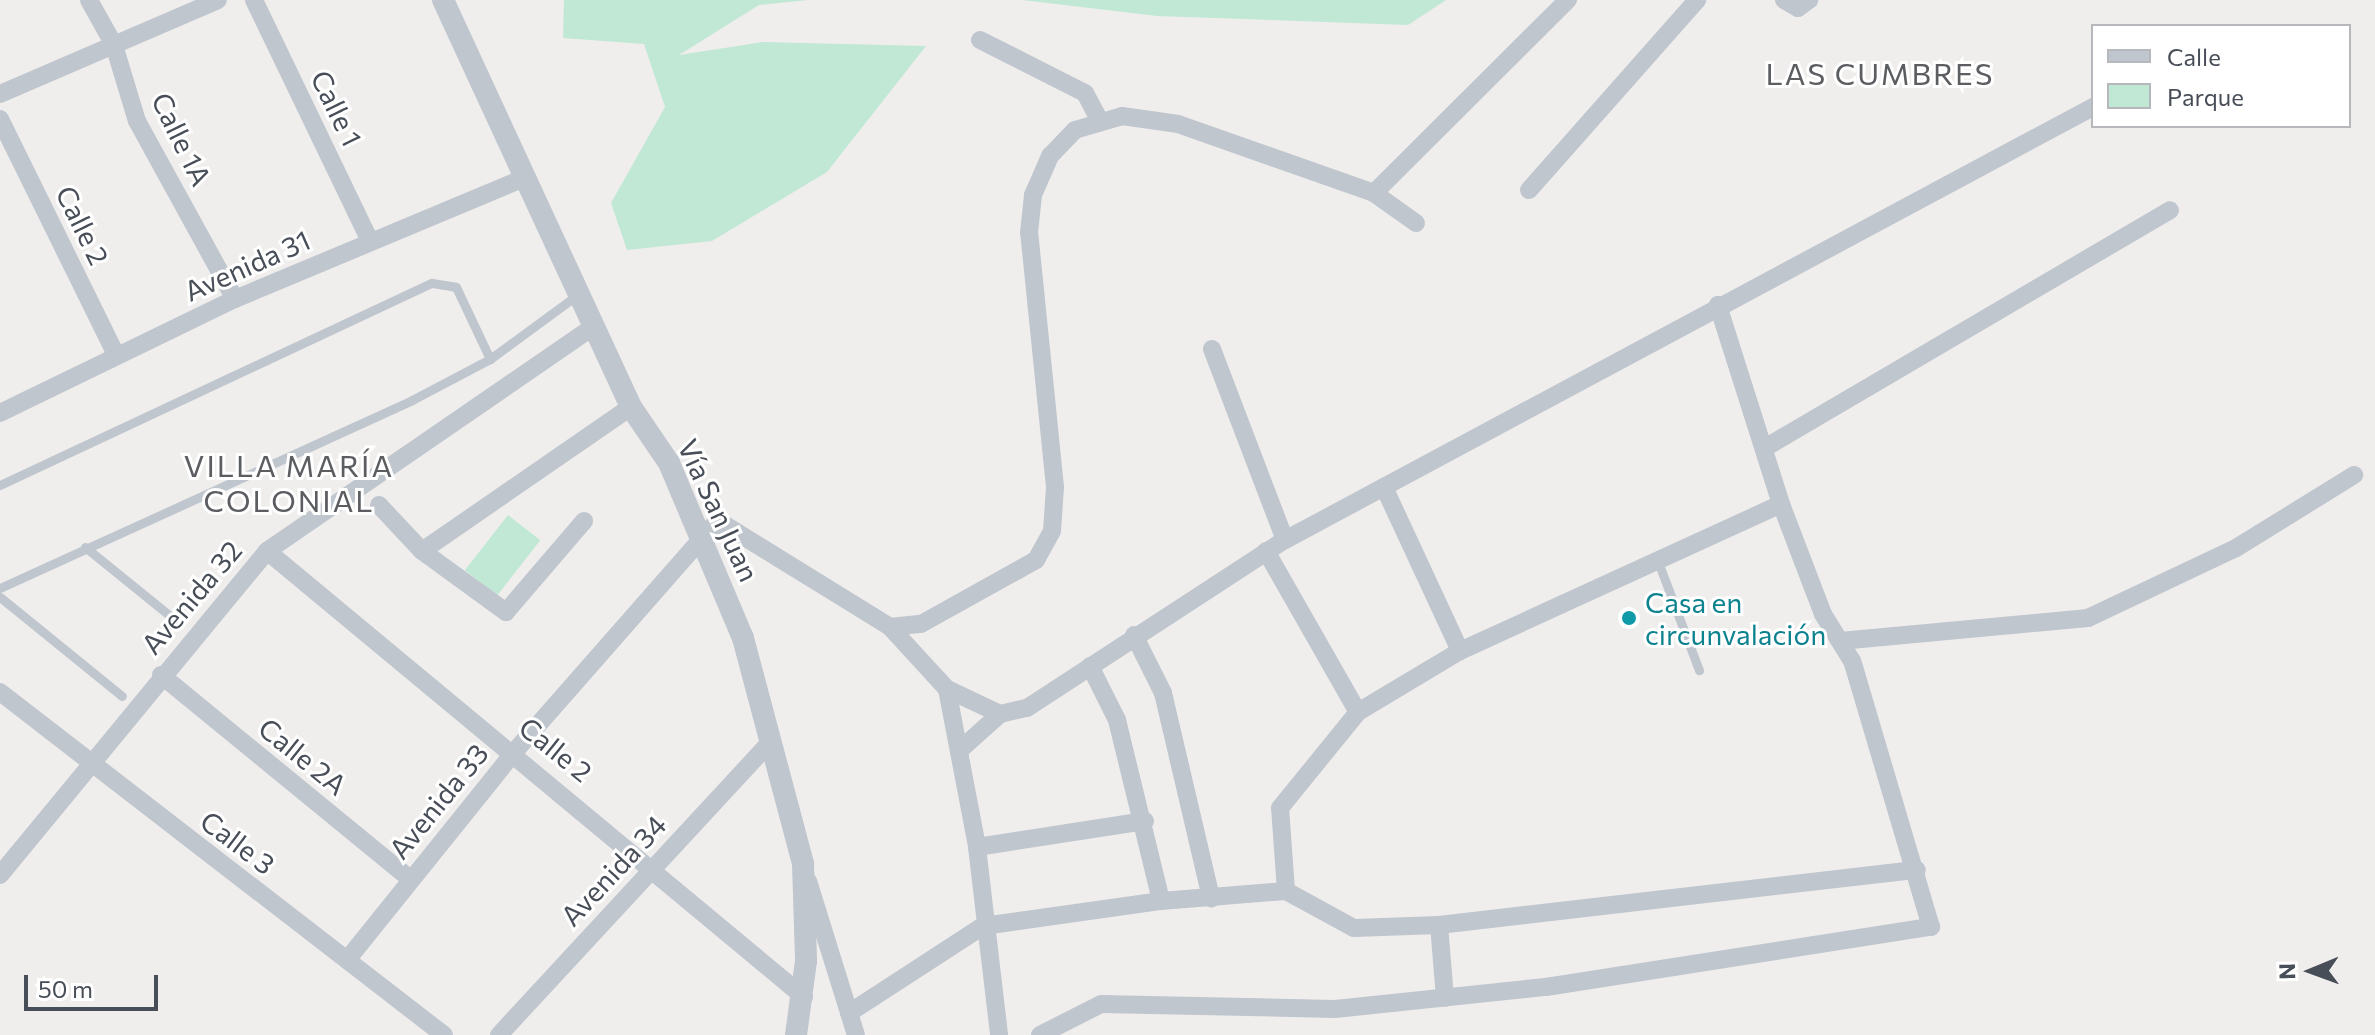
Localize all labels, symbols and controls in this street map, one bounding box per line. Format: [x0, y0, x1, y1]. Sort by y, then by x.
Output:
legend [2091, 24, 2351, 128]
text: Calle [2167, 42, 2221, 71]
district label: LAS CUMBRES [1766, 55, 1994, 91]
street label: Calle 1 [304, 65, 370, 151]
text: Parque [2167, 82, 2244, 111]
street label: Calle 1A [145, 87, 219, 191]
street label: Calle 2 [50, 180, 116, 270]
street label: Avenida 31 [179, 222, 315, 308]
street label: Vía San Juan [671, 434, 767, 586]
district label: VILLA MARÍA COLONIAL [184, 447, 394, 518]
street label: Avenida 32 [134, 533, 248, 661]
place label: Casa en circunvalación [1645, 585, 1826, 651]
marker: Casa en circunvalación [1620, 609, 1638, 627]
street label: Calle 2 [513, 710, 599, 788]
street label: Calle 2A [252, 711, 354, 801]
street label: Avenida 33 [381, 737, 495, 865]
street label: Calle 3 [194, 803, 282, 881]
street label: Avenida 34 [553, 808, 673, 932]
north arrow [2271, 931, 2351, 1011]
scale bar [28, 959, 162, 1009]
text: N [2273, 963, 2300, 980]
text: 50 m [38, 974, 93, 1003]

